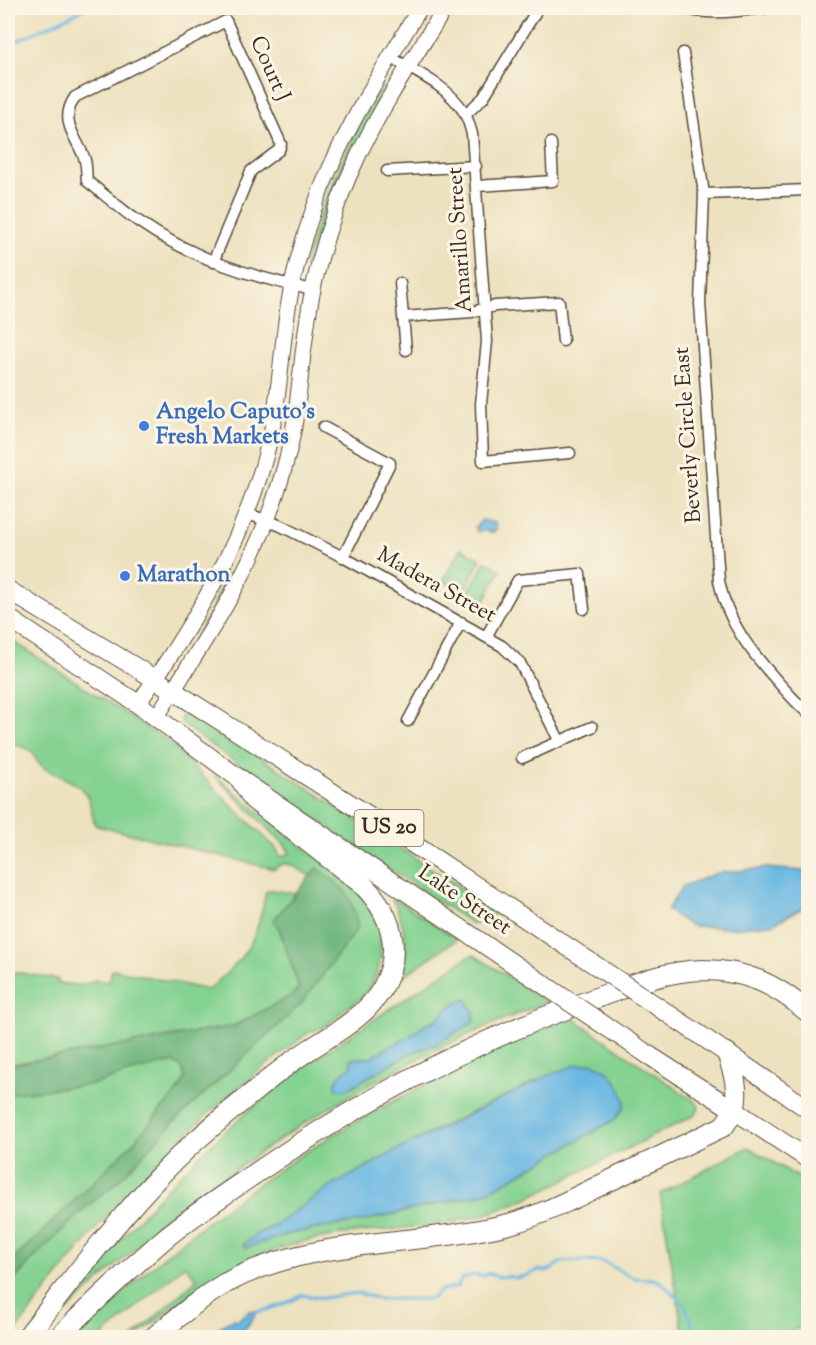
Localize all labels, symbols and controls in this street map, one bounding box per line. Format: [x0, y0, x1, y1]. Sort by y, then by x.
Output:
street label: Court J [240, 31, 298, 107]
street label: Amarillo Street [440, 166, 482, 314]
street label: Beverly Circle East [667, 345, 711, 524]
place label: Angelo Caputo's Fresh Markets [156, 397, 315, 454]
marker: Angelo Caputo's Fresh Markets [137, 419, 151, 433]
street label: Madera Street [370, 540, 502, 632]
place label: Marathon [137, 560, 230, 592]
marker: Marathon [118, 569, 132, 583]
road number: US 20 [354, 810, 424, 846]
street label: Lake Street [411, 858, 518, 944]

